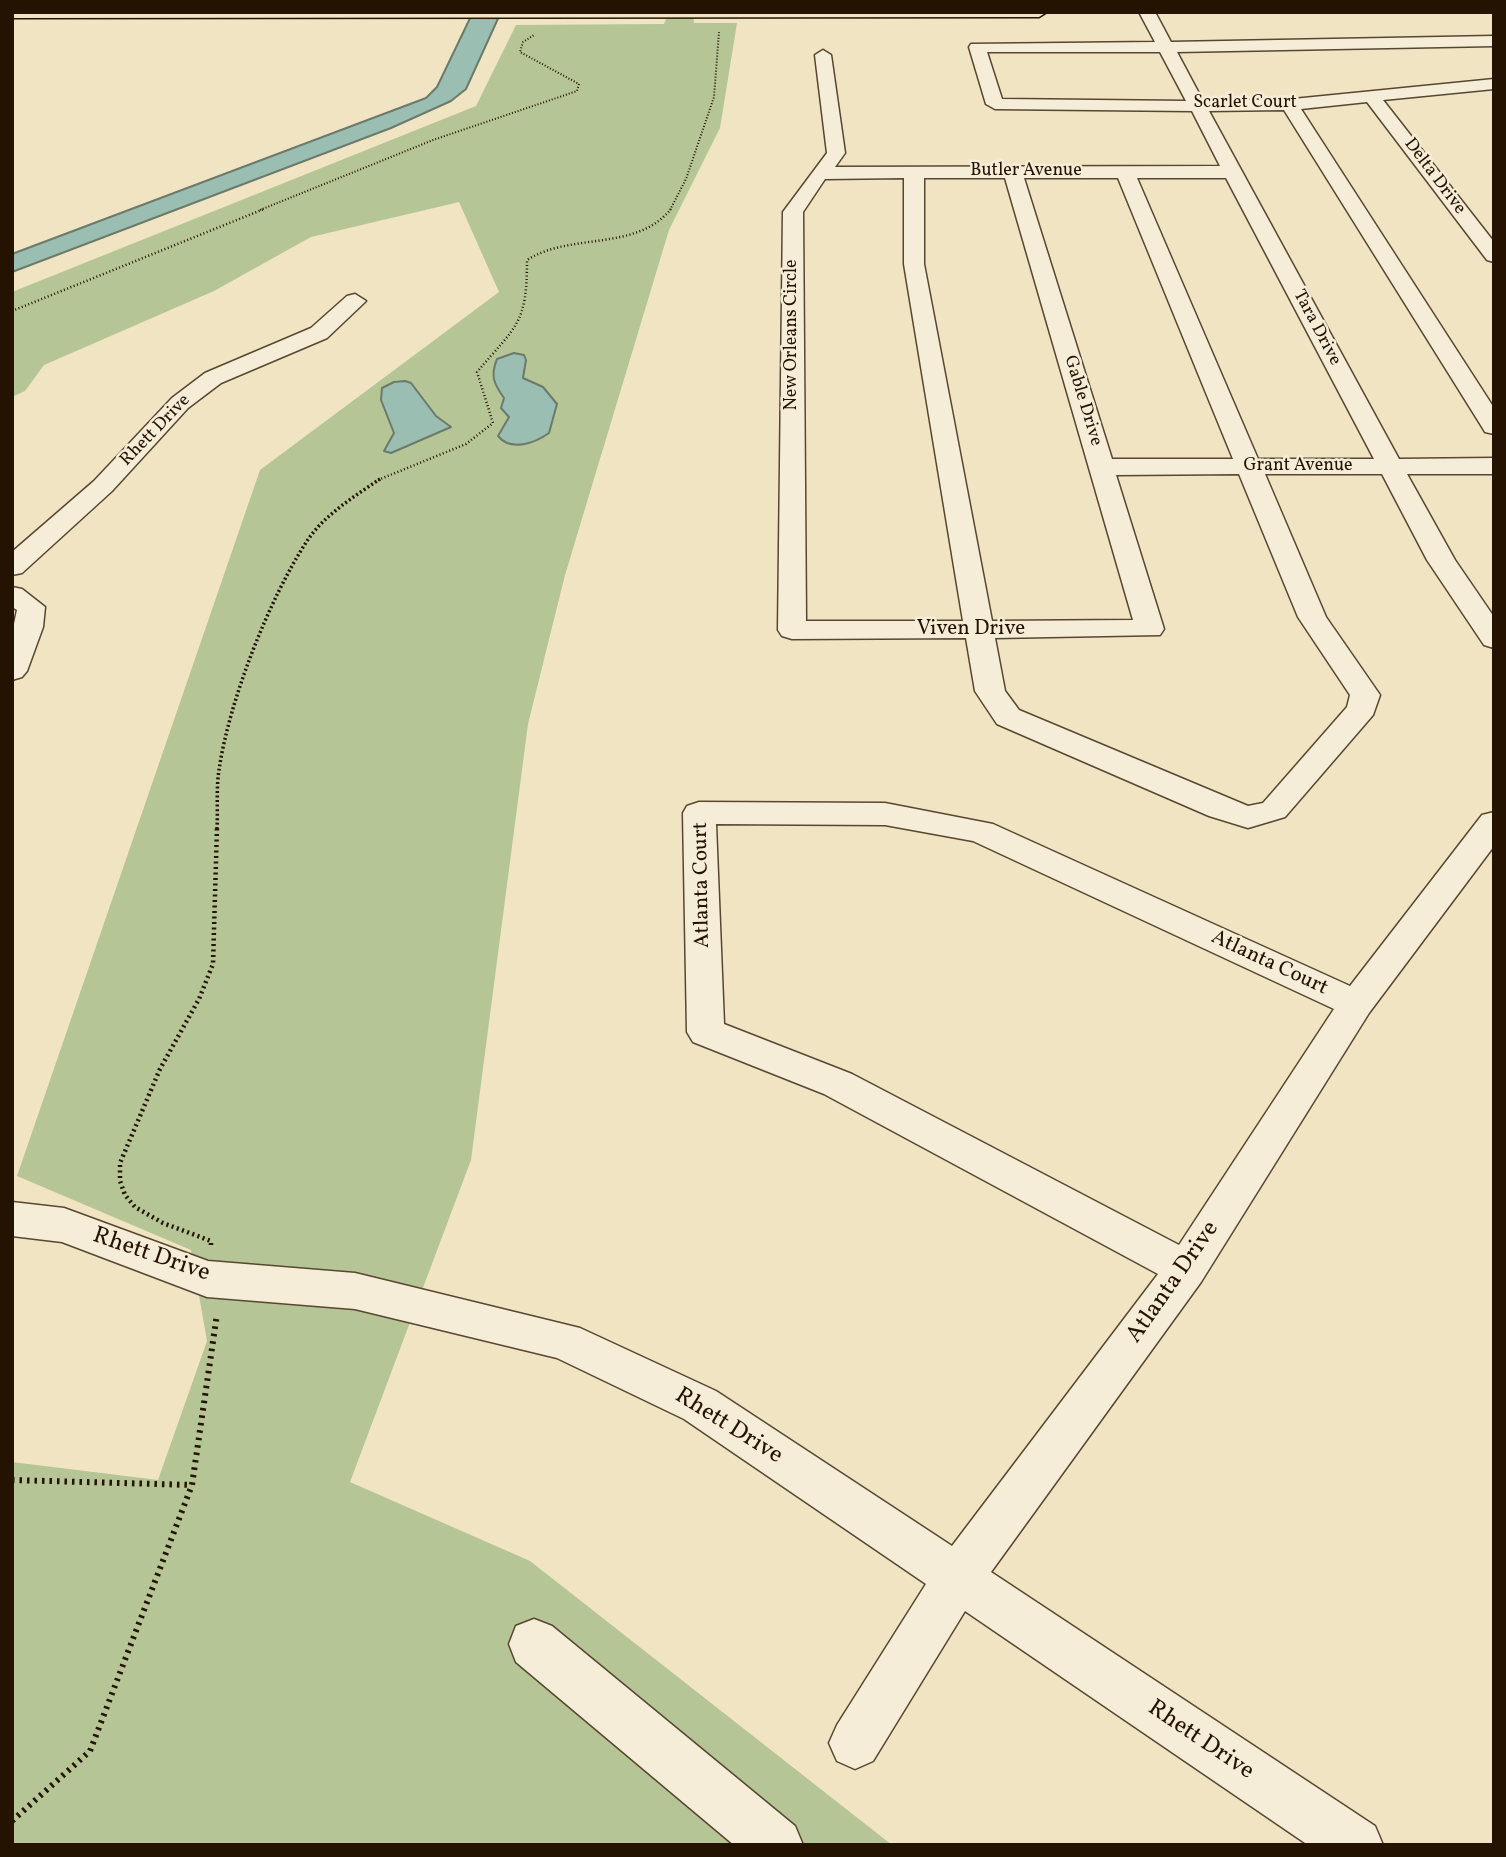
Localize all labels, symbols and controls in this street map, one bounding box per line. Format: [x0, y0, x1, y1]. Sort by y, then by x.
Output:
street label: Scarlet Court [1193, 93, 1297, 115]
street label: Delta Drive [1398, 135, 1470, 219]
street label: Butler Avenue [970, 161, 1082, 183]
street label: New Orleans Circle [782, 259, 804, 411]
street label: Tara Drive [1287, 287, 1345, 369]
street label: Gable Drive [1058, 353, 1106, 449]
street label: Rhett Drive [116, 391, 196, 471]
street label: Grant Avenue [1243, 456, 1353, 478]
street label: Viven Drive [917, 617, 1025, 643]
street label: Atlanta Court [689, 822, 717, 948]
street label: Atlanta Court [1207, 926, 1331, 1002]
street label: Atlanta Drive [1121, 1216, 1227, 1350]
street label: Rhett Drive [89, 1223, 213, 1289]
street label: Rhett Drive [669, 1382, 787, 1472]
street label: Rhett Drive [1141, 1695, 1259, 1787]

